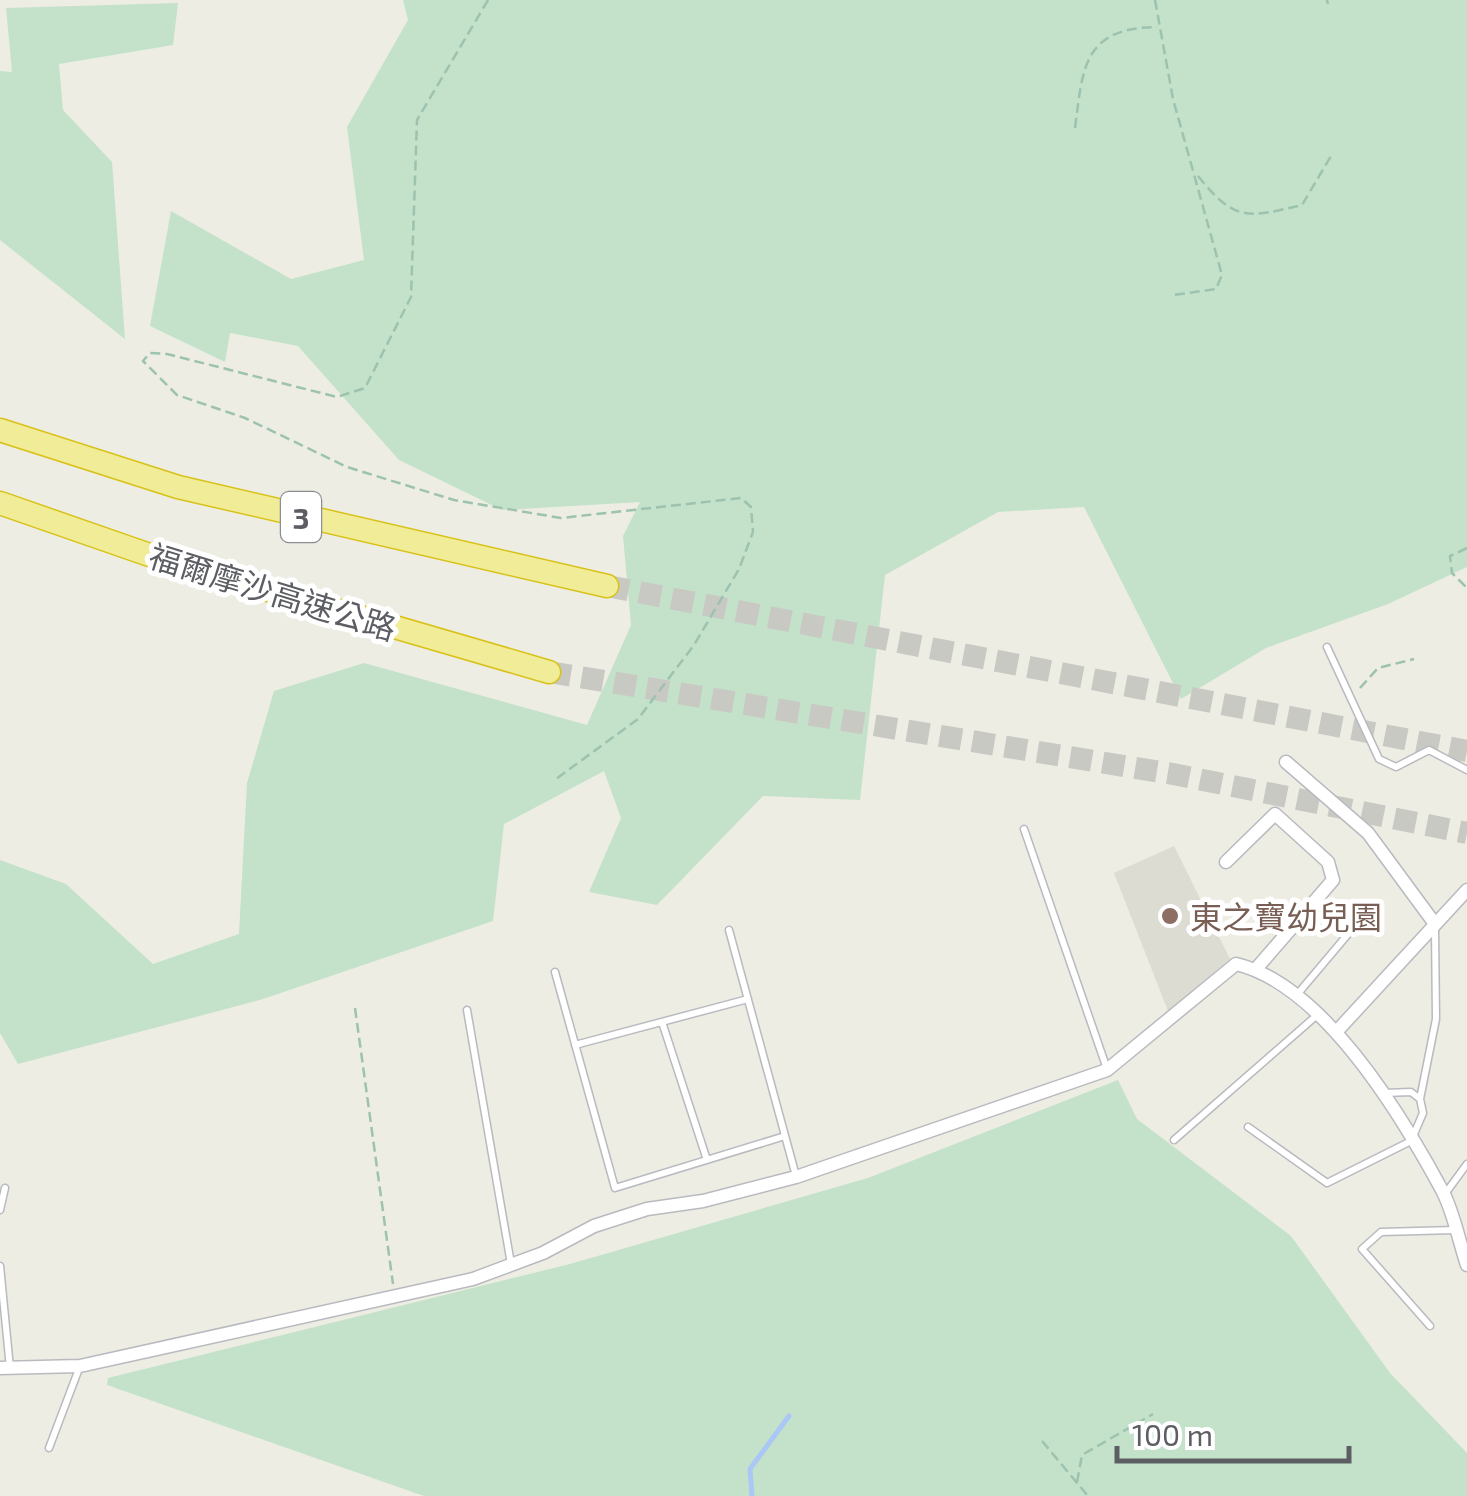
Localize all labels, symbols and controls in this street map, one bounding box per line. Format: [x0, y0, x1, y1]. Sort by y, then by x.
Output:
road number: 3 [281, 492, 321, 542]
street label: 福爾摩沙高速公路 [145, 535, 401, 647]
place label: 東之寶幼兒園 [1190, 897, 1382, 935]
marker: 東之寶幼兒園 [1159, 905, 1181, 927]
scale bar [1117, 1401, 1350, 1463]
text: 100 m [1132, 1416, 1213, 1452]

